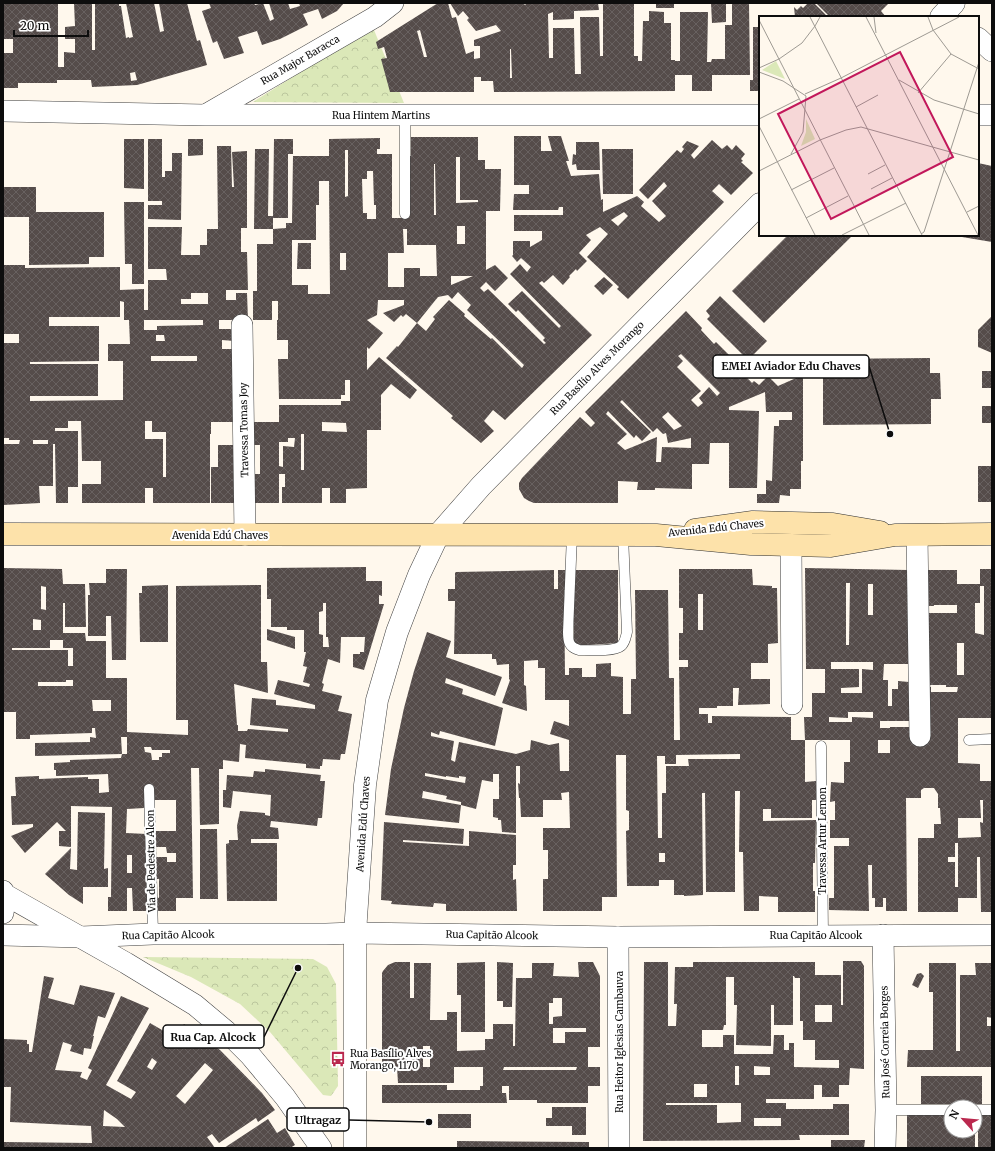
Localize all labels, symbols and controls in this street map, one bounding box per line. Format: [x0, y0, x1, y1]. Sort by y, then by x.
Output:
scale bar [14, 12, 88, 38]
inset map [759, 16, 979, 236]
text: 20 m [20, 18, 49, 33]
street label: Rua Major Baracca [258, 32, 342, 88]
street label: Rua Hintem Martins [332, 109, 430, 122]
street label: Rua Basílio Alves Morango [547, 318, 647, 418]
callout: EMEI Aviador Edu Chaves [713, 355, 869, 378]
text: EMEI Aviador Edu Chaves [721, 359, 861, 373]
street label: Travessa Tomas Joy [237, 382, 251, 478]
street label: Avenida Edú Chaves [667, 517, 765, 540]
street label: Avenida Edú Chaves [171, 529, 268, 542]
street label: Avenida Edú Chaves [353, 775, 373, 873]
street label: Travessa Artur Lemon [816, 787, 829, 895]
street label: Via de Pedestre Alcon [144, 809, 158, 913]
street label: Rua Capitão Alcook [121, 928, 215, 942]
street label: Rua Capitão Alcook [445, 928, 539, 942]
street label: Rua Capitão Alcook [770, 929, 863, 942]
street label: Rua Heitor Iglesias Cambauva [613, 970, 626, 1113]
street label: Rua José Correia Borges [878, 985, 892, 1099]
callout: Rua Cap. Alcock [163, 1025, 264, 1048]
text: Rua Cap. Alcock [170, 1030, 257, 1044]
place label: Rua Basílio Alves Morango, 1170 [350, 1047, 432, 1072]
bus stop icon: Rua Basílio Alves Morango, 1170 [329, 1050, 347, 1068]
north arrow [943, 1099, 983, 1139]
text: N [946, 1107, 962, 1122]
callout: Ultragaz [287, 1108, 349, 1131]
text: Ultragaz [295, 1113, 341, 1127]

